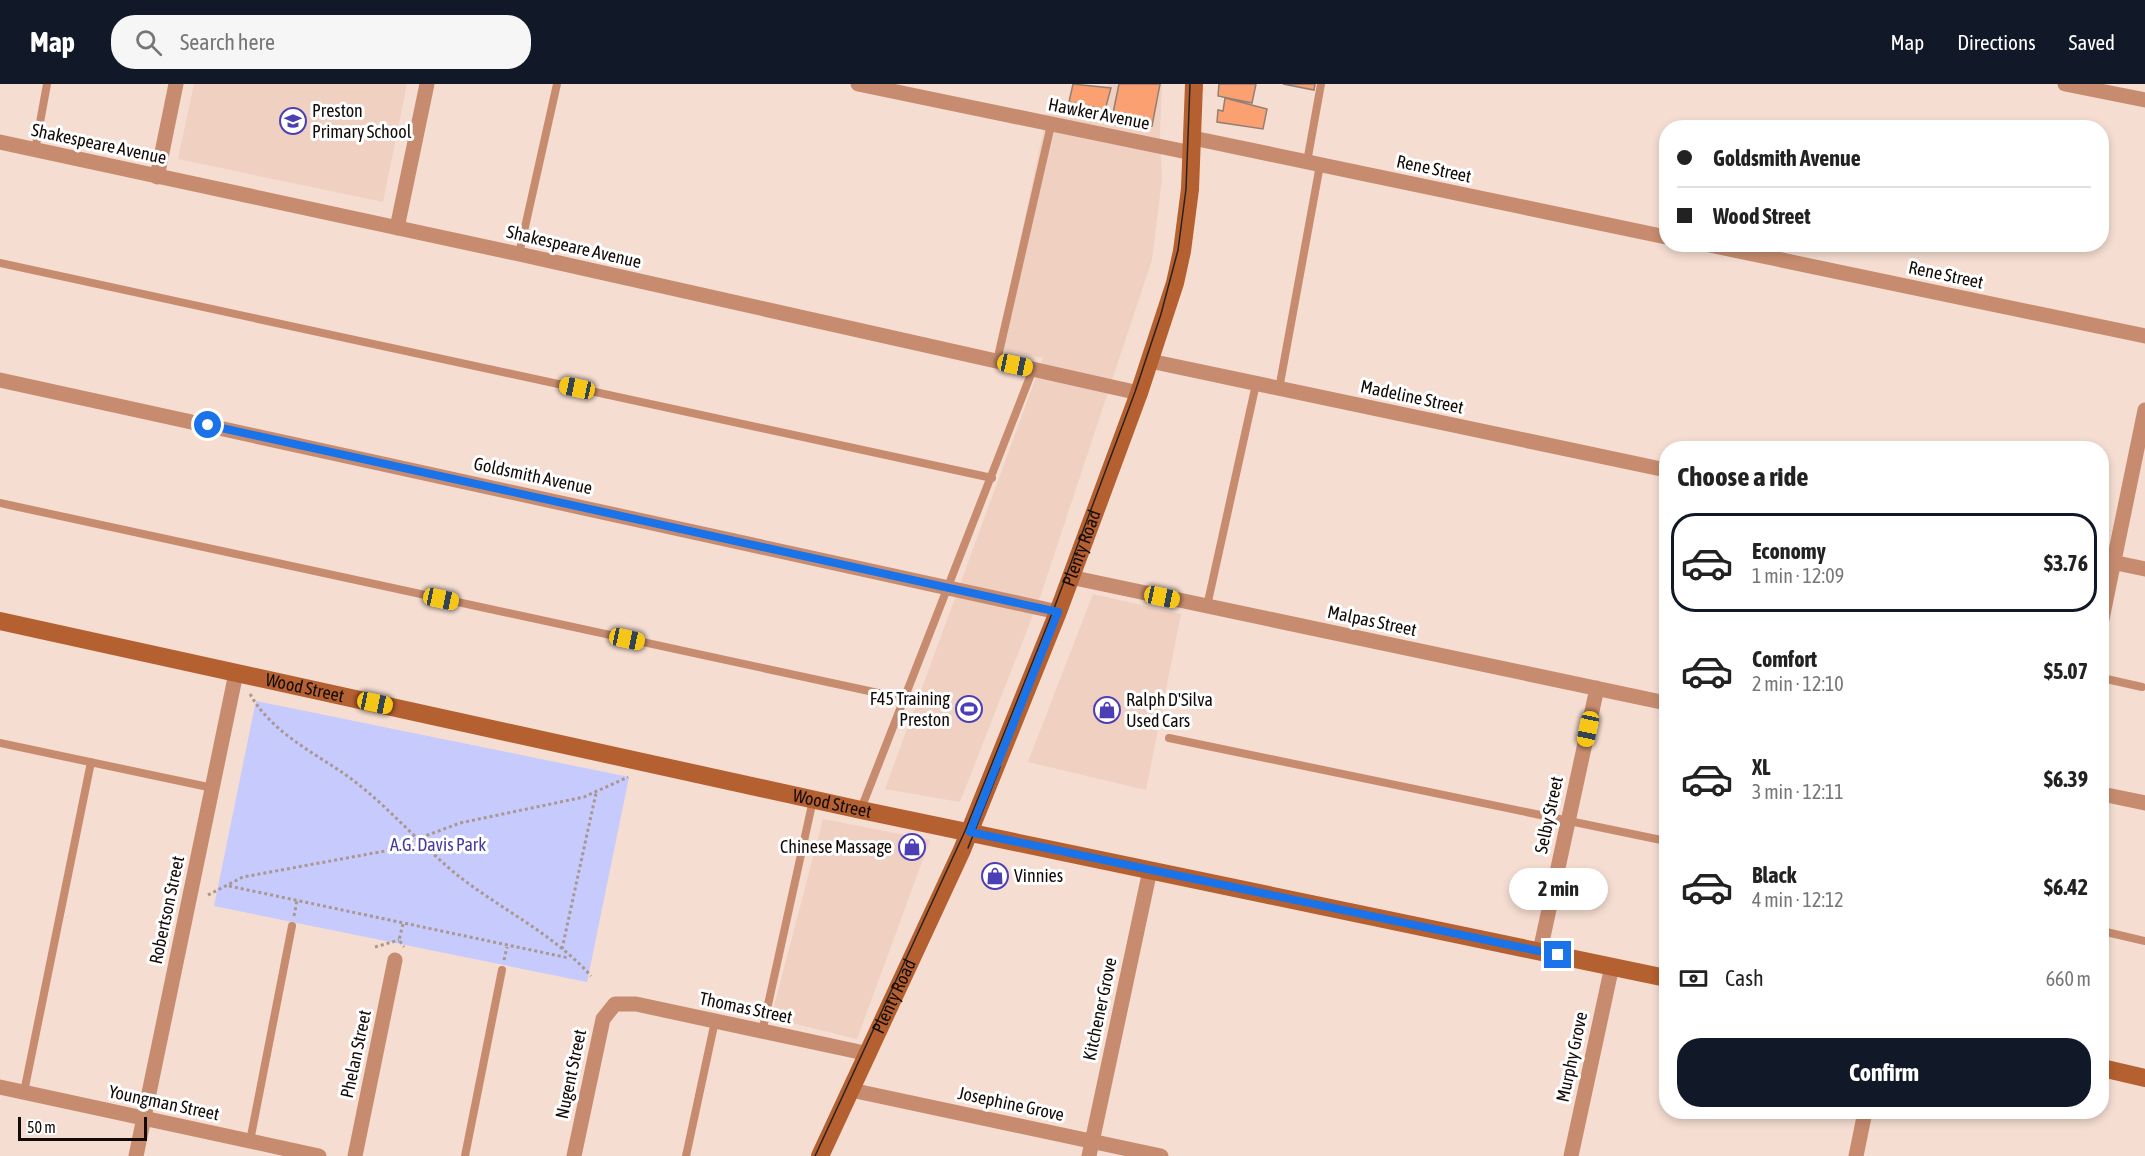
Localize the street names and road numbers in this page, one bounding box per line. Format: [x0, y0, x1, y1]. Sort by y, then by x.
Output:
street label: Hawker Avenue [1047, 93, 1152, 134]
street label: Shakespeare Avenue [30, 119, 169, 168]
street label: Rene Street [1395, 150, 1473, 187]
street label: Shakespeare Avenue [505, 221, 644, 272]
street label: Rene Street [1907, 256, 1985, 293]
street label: Madeline Street [1359, 375, 1466, 418]
street label: Goldsmith Avenue [472, 453, 594, 498]
street label: Plenty Road [1057, 507, 1105, 589]
street label: Malpas Street [1326, 601, 1419, 640]
street label: Wood Street [264, 669, 346, 706]
street label: Selby Street [1530, 774, 1567, 855]
street label: Wood Street [791, 784, 874, 822]
street label: Robertson Street [145, 854, 188, 966]
street label: Kitchener Grove [1078, 955, 1121, 1062]
street label: Plenty Road [867, 956, 920, 1037]
street label: Thomas Street [698, 987, 794, 1028]
street label: Phelan Street [336, 1008, 375, 1100]
street label: Murphy Grove [1552, 1010, 1591, 1104]
street label: Nugent Street [551, 1027, 590, 1120]
street label: Youngman Street [107, 1081, 221, 1124]
street label: Josephine Grove [956, 1082, 1066, 1125]

